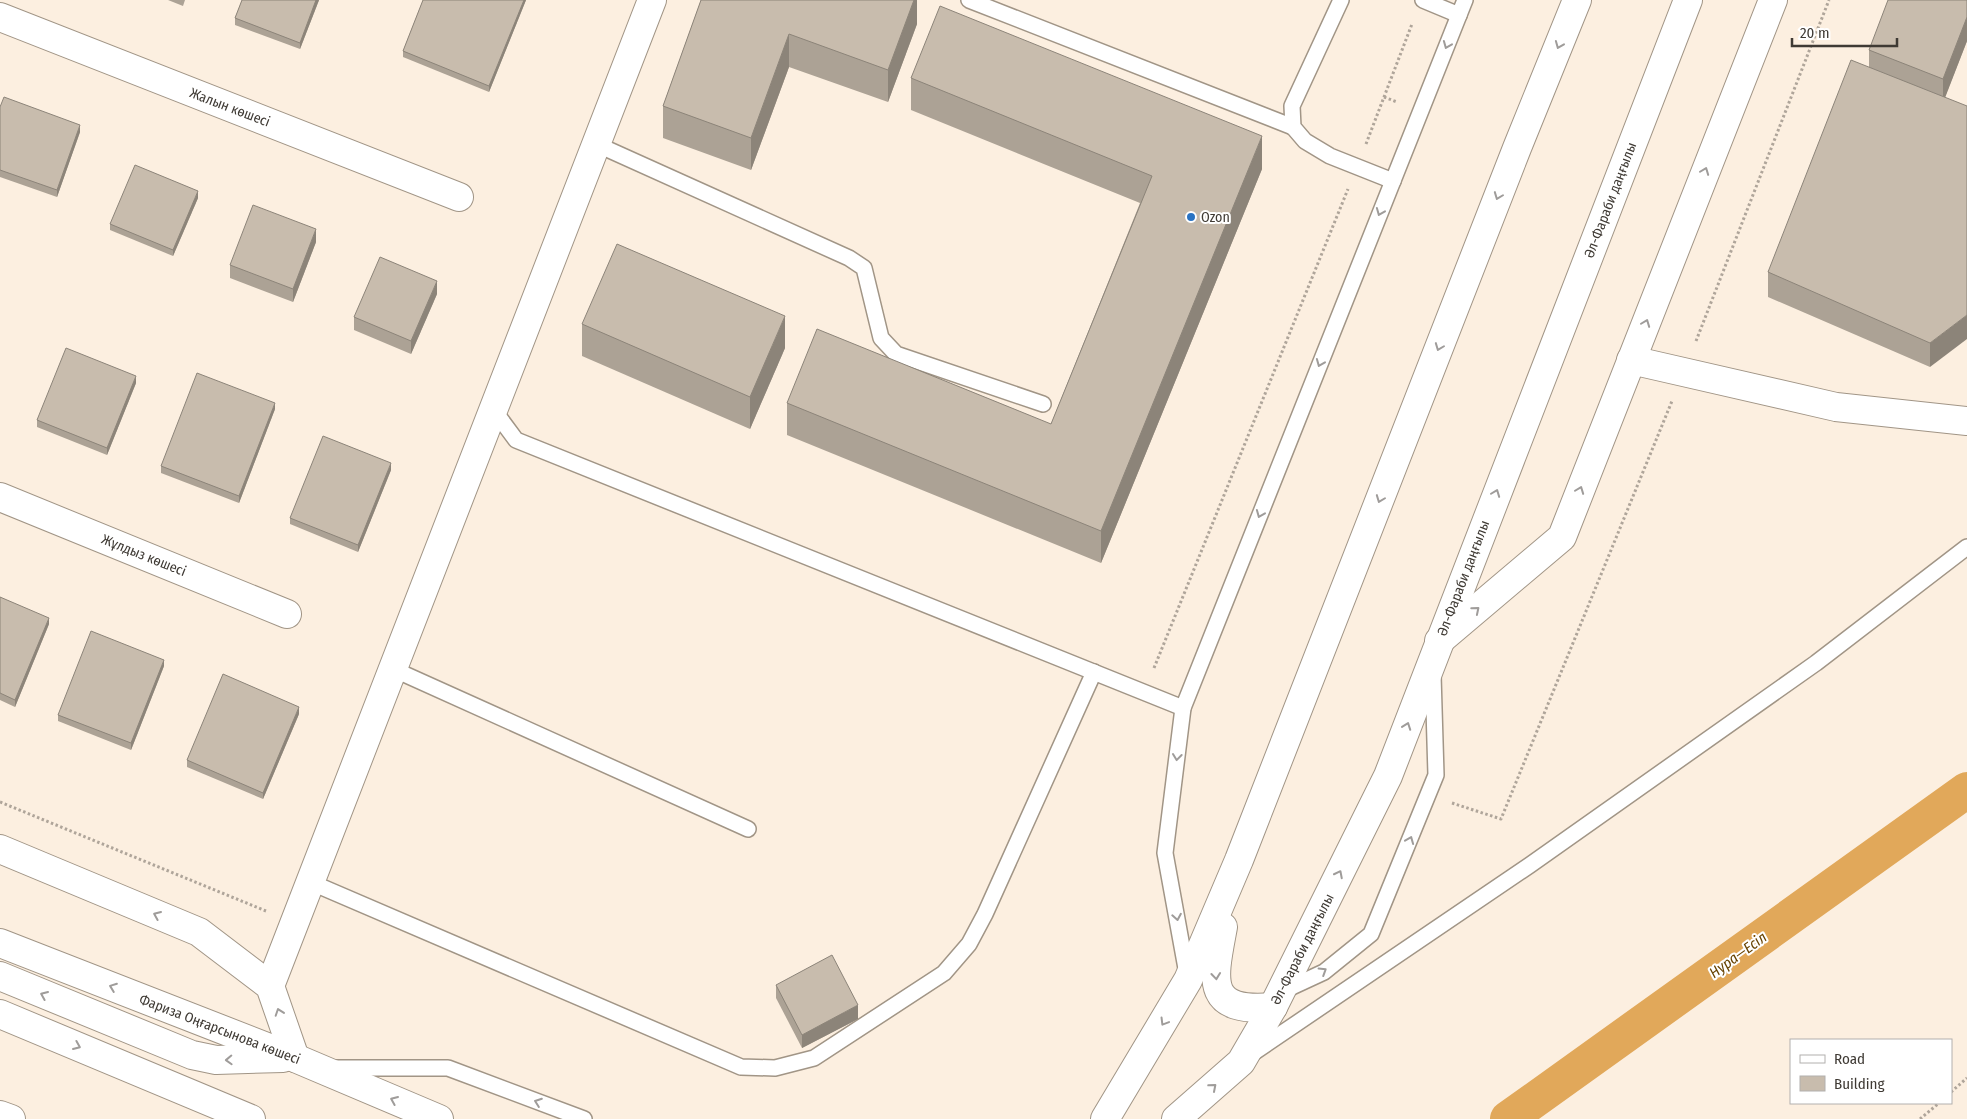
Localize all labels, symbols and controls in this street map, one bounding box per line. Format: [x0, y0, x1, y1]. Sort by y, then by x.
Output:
scale bar [1792, 15, 1897, 47]
text: 20 m [1800, 24, 1830, 42]
one-way arrow [1443, 40, 1453, 49]
one-way arrow [1554, 40, 1565, 49]
street label: Жалын көшесі [187, 84, 272, 131]
street label: Әл-Фараби даңғылы [1581, 140, 1640, 260]
one-way arrow [1700, 168, 1710, 176]
one-way arrow [1494, 191, 1505, 200]
one-way arrow [1376, 208, 1386, 216]
place label: Ozon [1201, 209, 1230, 226]
marker: Ozon [1185, 211, 1197, 223]
one-way arrow [1640, 319, 1650, 327]
one-way arrow [1435, 343, 1445, 351]
one-way arrow [1316, 359, 1326, 367]
one-way arrow [1574, 486, 1584, 495]
one-way arrow [1490, 489, 1501, 498]
one-way arrow [1376, 494, 1386, 503]
one-way arrow [1256, 510, 1266, 518]
street label: Әл-Фараби даңғылы [1434, 518, 1493, 638]
street label: Жұлдыз көшесі [99, 531, 189, 580]
one-way arrow [1470, 607, 1479, 615]
one-way arrow [1401, 722, 1411, 731]
one-way arrow [1172, 753, 1183, 761]
one-way arrow [1403, 836, 1414, 845]
one-way arrow [1333, 870, 1343, 879]
street label: Әл-Фараби даңғылы [1267, 891, 1338, 1008]
one-way arrow [153, 910, 162, 921]
one-way arrow [1171, 913, 1181, 922]
water label: Нура—Есіл [1706, 928, 1770, 982]
one-way arrow [1318, 968, 1327, 978]
one-way arrow [1210, 972, 1221, 980]
one-way arrow [109, 983, 118, 994]
one-way arrow [40, 990, 48, 1000]
street label: Фариза Оңғарсынова көшесі [137, 991, 303, 1068]
one-way arrow [275, 1008, 285, 1017]
one-way arrow [1160, 1016, 1170, 1025]
legend [1790, 1039, 1952, 1104]
one-way arrow [72, 1040, 81, 1051]
text: Road [1834, 1050, 1865, 1068]
one-way arrow [224, 1054, 232, 1065]
text: Building [1834, 1075, 1885, 1093]
one-way arrow [1207, 1084, 1216, 1093]
one-way arrow [390, 1096, 399, 1106]
one-way arrow [534, 1098, 543, 1108]

